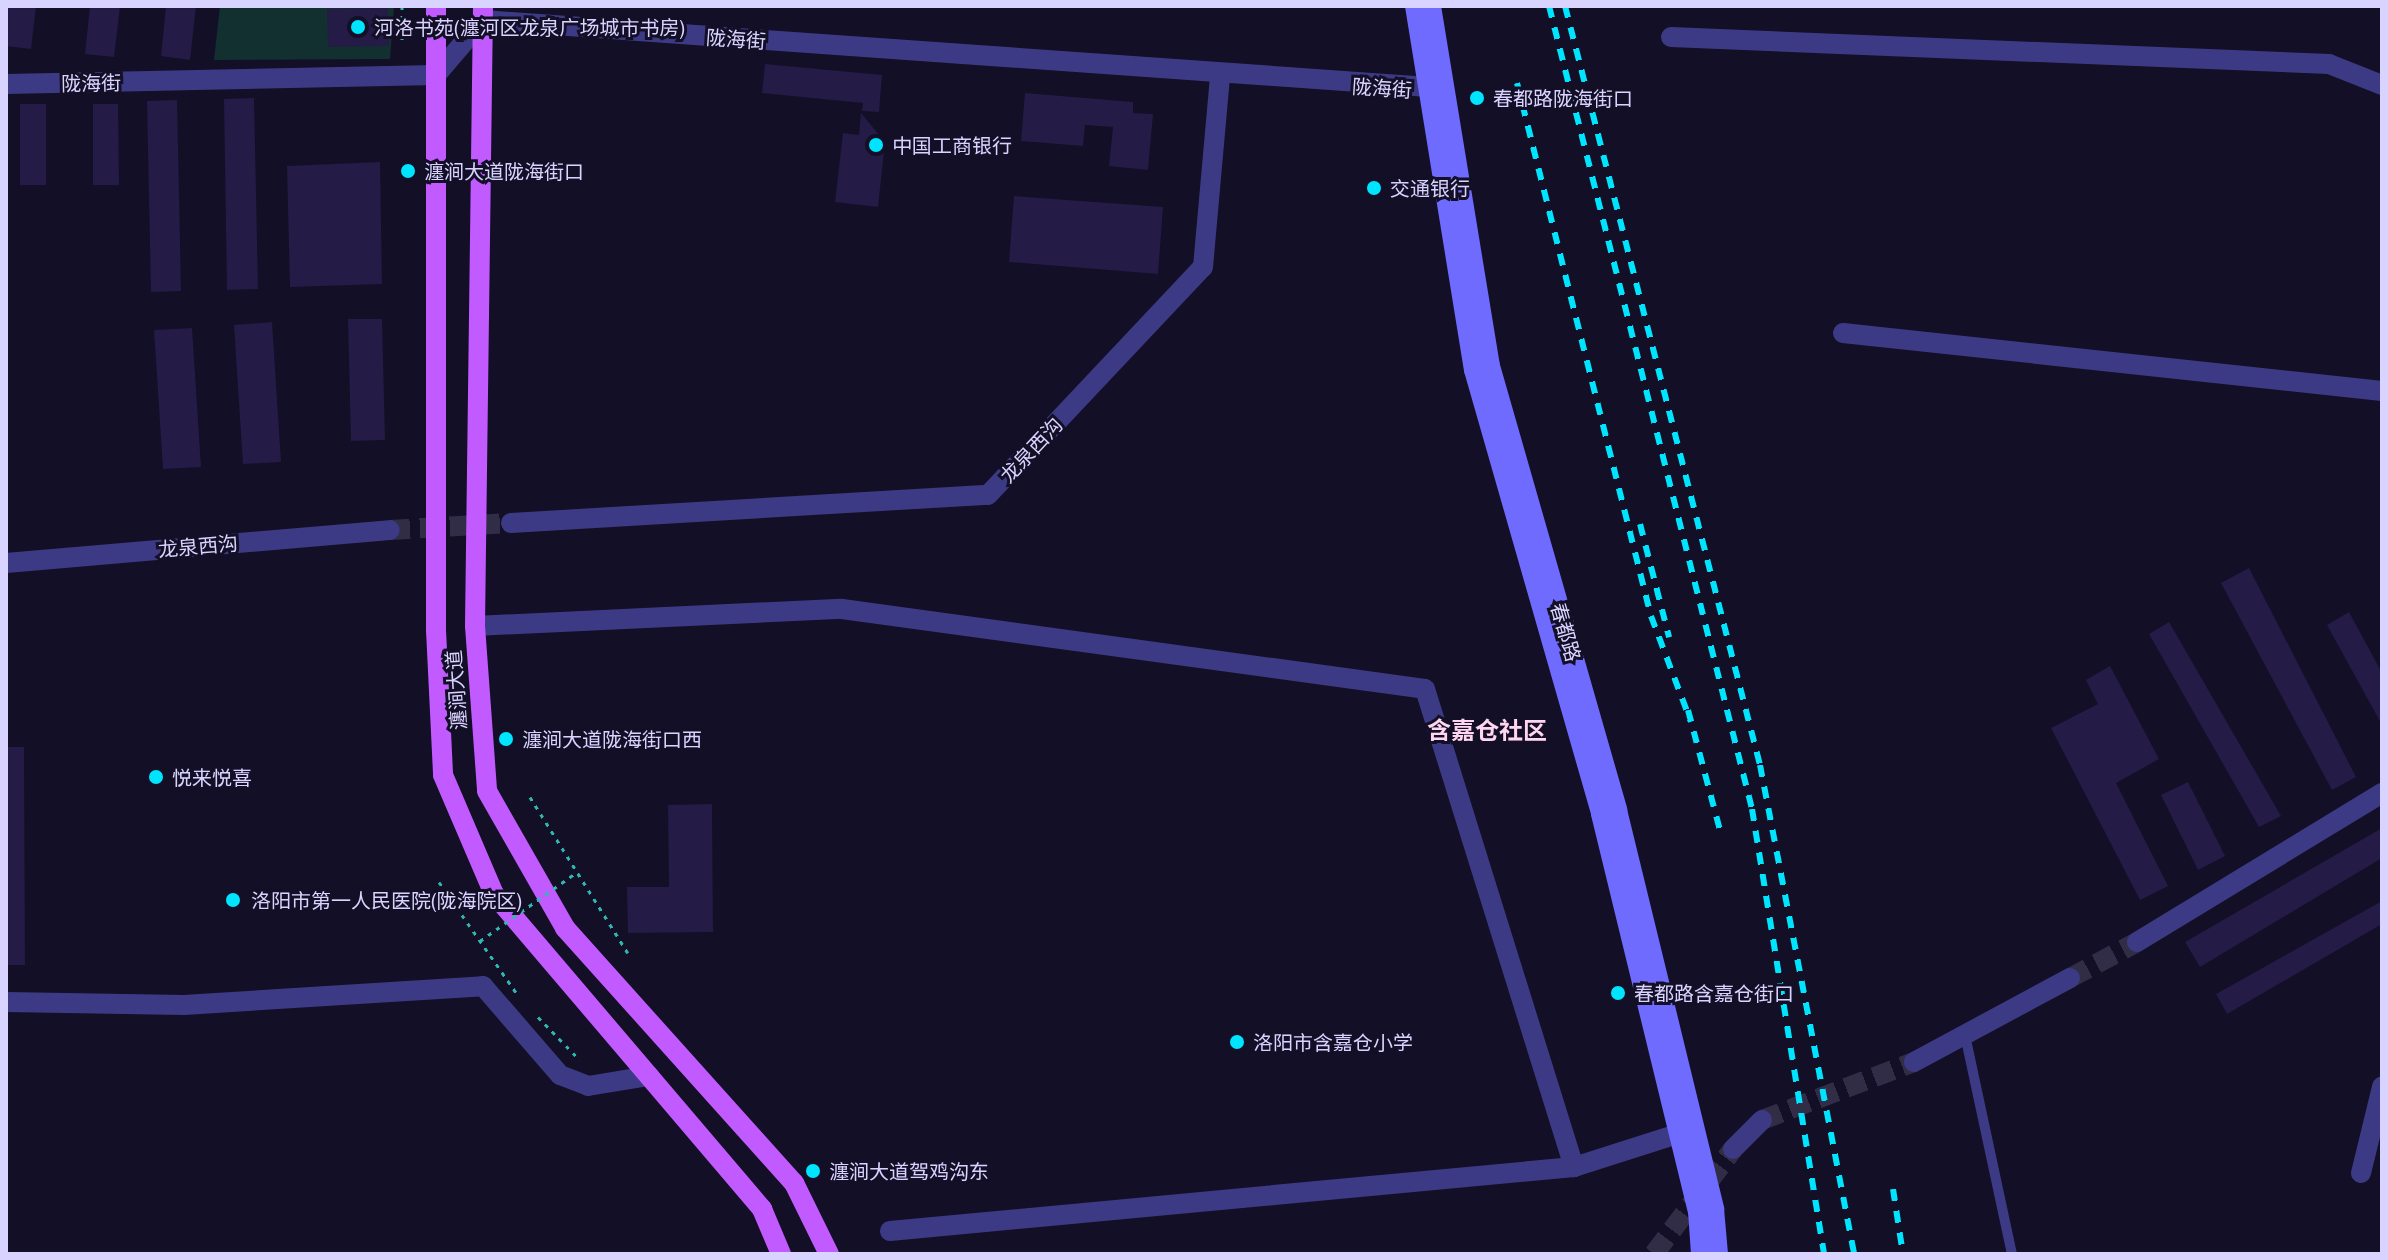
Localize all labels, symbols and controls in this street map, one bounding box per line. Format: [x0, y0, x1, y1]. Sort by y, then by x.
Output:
place label: 河洛书苑(瀍河区龙泉广场城市书房) [374, 15, 685, 39]
marker: 河洛书苑(瀍河区龙泉广场城市书房) [349, 18, 367, 36]
street label: 陇海街 [705, 25, 767, 53]
street label: 陇海街 [61, 70, 121, 96]
street label: 陇海街 [1351, 74, 1413, 102]
place label: 春都路陇海街口 [1493, 86, 1633, 110]
marker: 春都路陇海街口 [1468, 89, 1486, 107]
place label: 中国工商银行 [892, 133, 1012, 157]
marker: 中国工商银行 [867, 136, 885, 154]
place label: 瀍涧大道陇海街口 [424, 159, 584, 183]
marker: 瀍涧大道陇海街口 [399, 162, 417, 180]
place label: 交通银行 [1390, 176, 1470, 200]
marker: 交通银行 [1365, 179, 1383, 197]
street label: 龙泉西沟 [995, 413, 1067, 487]
street label: 龙泉西沟 [157, 531, 239, 561]
street label: 春都路 [1546, 600, 1586, 664]
street label: 瀍涧大道 [441, 649, 471, 731]
district label: 含嘉仓社区 [1427, 717, 1547, 745]
place label: 瀍涧大道陇海街口西 [522, 727, 702, 751]
marker: 瀍涧大道陇海街口西 [497, 730, 515, 748]
place label: 悦来悦喜 [172, 765, 252, 789]
marker: 悦来悦喜 [147, 768, 165, 786]
place label: 洛阳市第一人民医院(陇海院区) [251, 888, 522, 912]
marker: 洛阳市第一人民医院(陇海院区) [222, 889, 244, 911]
place label: 春都路含嘉仓街口 [1634, 981, 1794, 1005]
marker: 春都路含嘉仓街口 [1609, 984, 1627, 1002]
place label: 洛阳市含嘉仓小学 [1253, 1030, 1413, 1054]
marker: 洛阳市含嘉仓小学 [1228, 1033, 1246, 1051]
place label: 瀍涧大道驾鸡沟东 [829, 1159, 989, 1183]
marker: 瀍涧大道驾鸡沟东 [804, 1162, 822, 1180]

